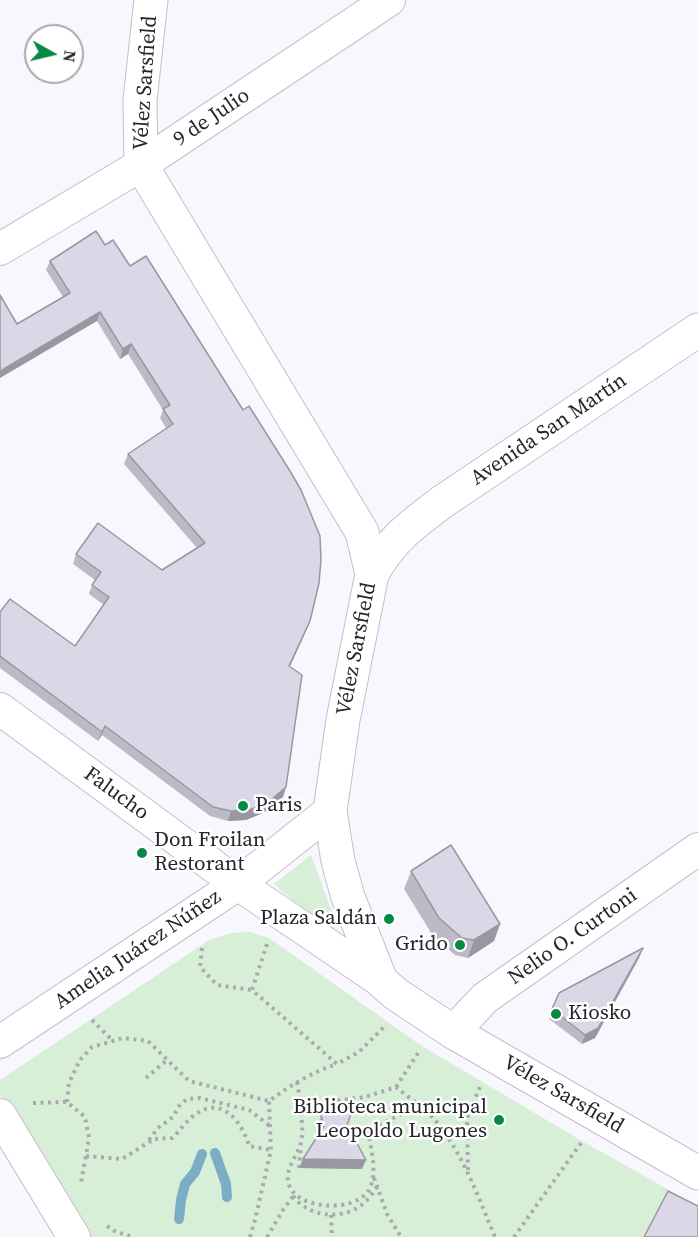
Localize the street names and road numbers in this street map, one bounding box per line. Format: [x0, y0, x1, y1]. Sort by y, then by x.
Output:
street label: Vélez Sarsfield [129, 15, 163, 151]
street label: 9 de Julio [169, 83, 255, 153]
street label: Avenida San Martín [466, 368, 632, 492]
street label: Vélez Sarsfield [332, 580, 382, 718]
street label: Falucho [79, 762, 153, 826]
street label: Nelio O. Curtoni [504, 883, 642, 991]
street label: Amelia Juárez Núñez [50, 885, 226, 1015]
street label: Vélez Sarsfield [498, 1050, 628, 1140]

